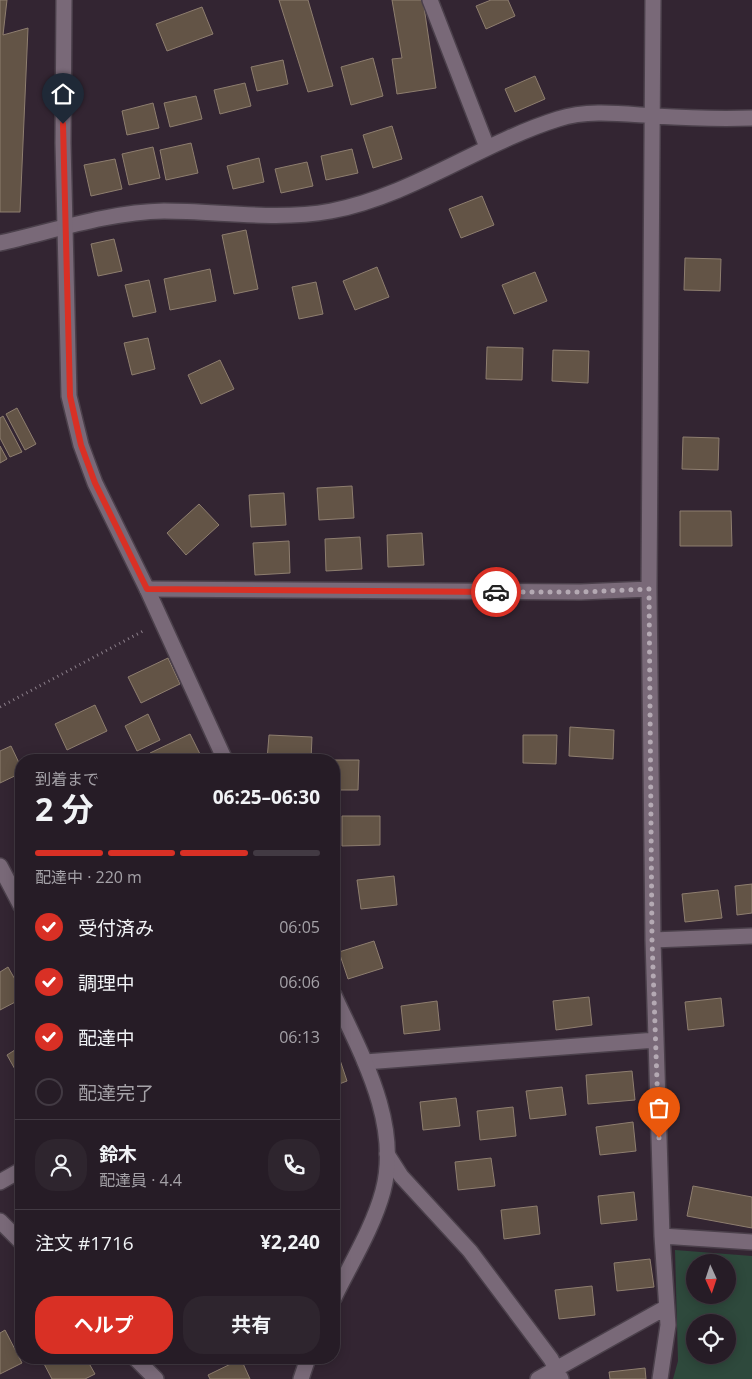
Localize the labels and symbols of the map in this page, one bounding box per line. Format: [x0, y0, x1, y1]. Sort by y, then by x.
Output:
pin [42, 73, 84, 124]
courier [471, 567, 521, 617]
pin [638, 1087, 680, 1138]
north arrow [686, 1254, 736, 1304]

